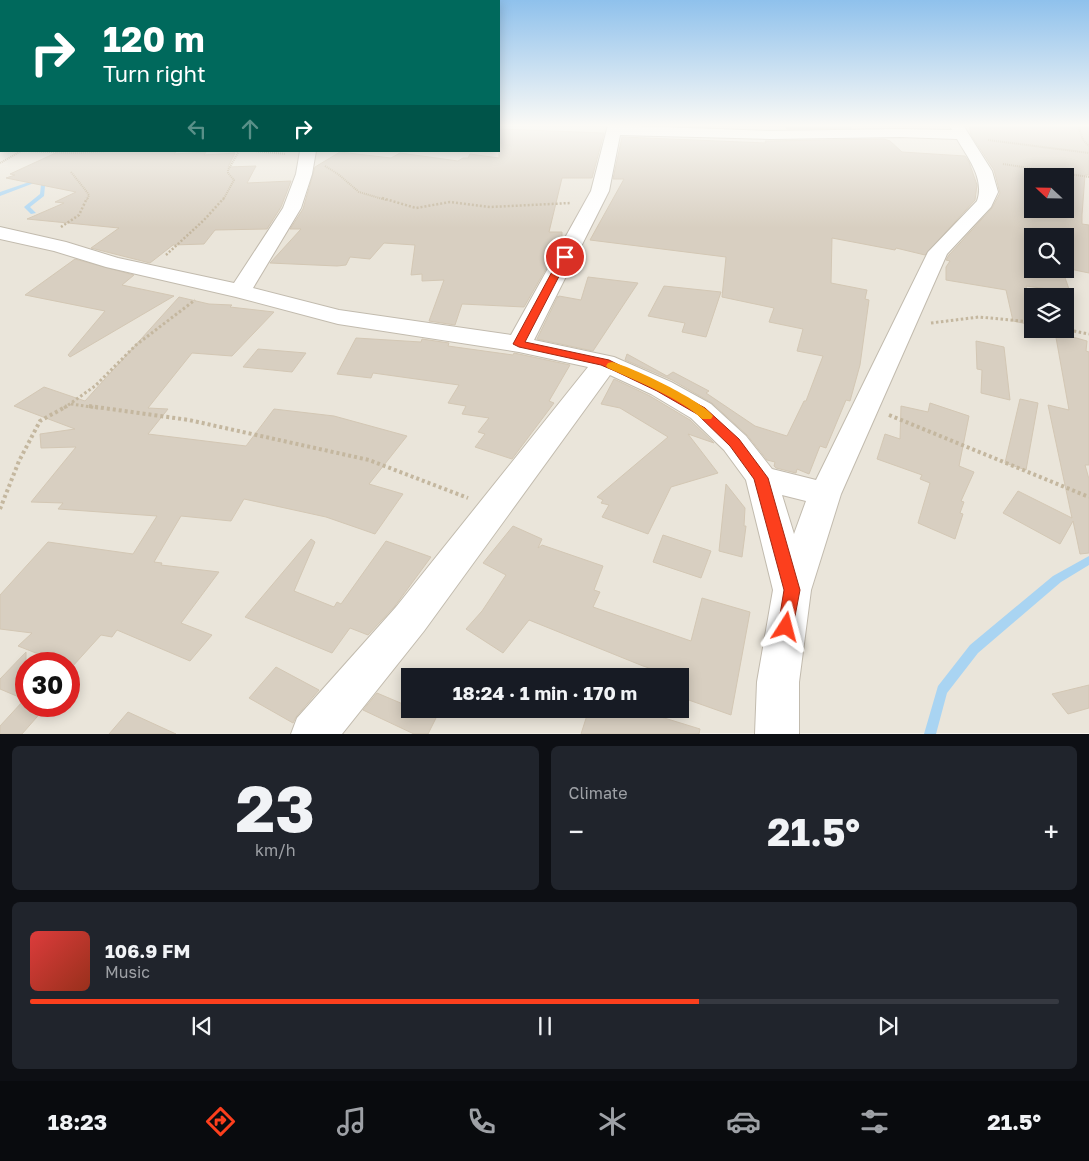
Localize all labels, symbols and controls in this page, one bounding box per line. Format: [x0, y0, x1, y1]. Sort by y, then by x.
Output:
text: 120 m [103, 18, 205, 60]
icon: right [20, 20, 85, 85]
text: Turn right [103, 60, 206, 87]
icon: left [183, 115, 211, 143]
icon: ahead [236, 115, 264, 143]
icon: right [289, 115, 317, 143]
north arrow [1024, 168, 1074, 218]
map controls [1024, 168, 1074, 338]
button: search [1024, 228, 1074, 278]
pin [544, 236, 586, 278]
icon: arrive [551, 243, 579, 271]
button: layers [1024, 288, 1074, 338]
position arrow [759, 600, 811, 652]
speed limit sign: 30 [15, 652, 80, 717]
text: 18:24 · 1 min · 170 m [453, 681, 637, 704]
text: 23 [236, 768, 315, 846]
text: Climate [569, 783, 628, 803]
text: 21.5° [767, 809, 860, 854]
text: − [569, 815, 584, 848]
text: + [1044, 815, 1059, 848]
text: km/h [255, 840, 296, 860]
text: 106.9 FM [105, 939, 190, 962]
text: Music [105, 962, 150, 982]
icon: previous [188, 1012, 216, 1040]
icon: pause [531, 1012, 559, 1040]
icon: next [874, 1012, 902, 1040]
icon: directions [203, 1104, 238, 1139]
icon: music [334, 1104, 369, 1139]
icon: phone [464, 1104, 499, 1139]
icon: climate [595, 1104, 630, 1139]
icon: car [726, 1104, 761, 1139]
icon: filters [857, 1104, 892, 1139]
text: 18:23 [48, 1108, 107, 1135]
text: 21.5° [987, 1108, 1041, 1135]

